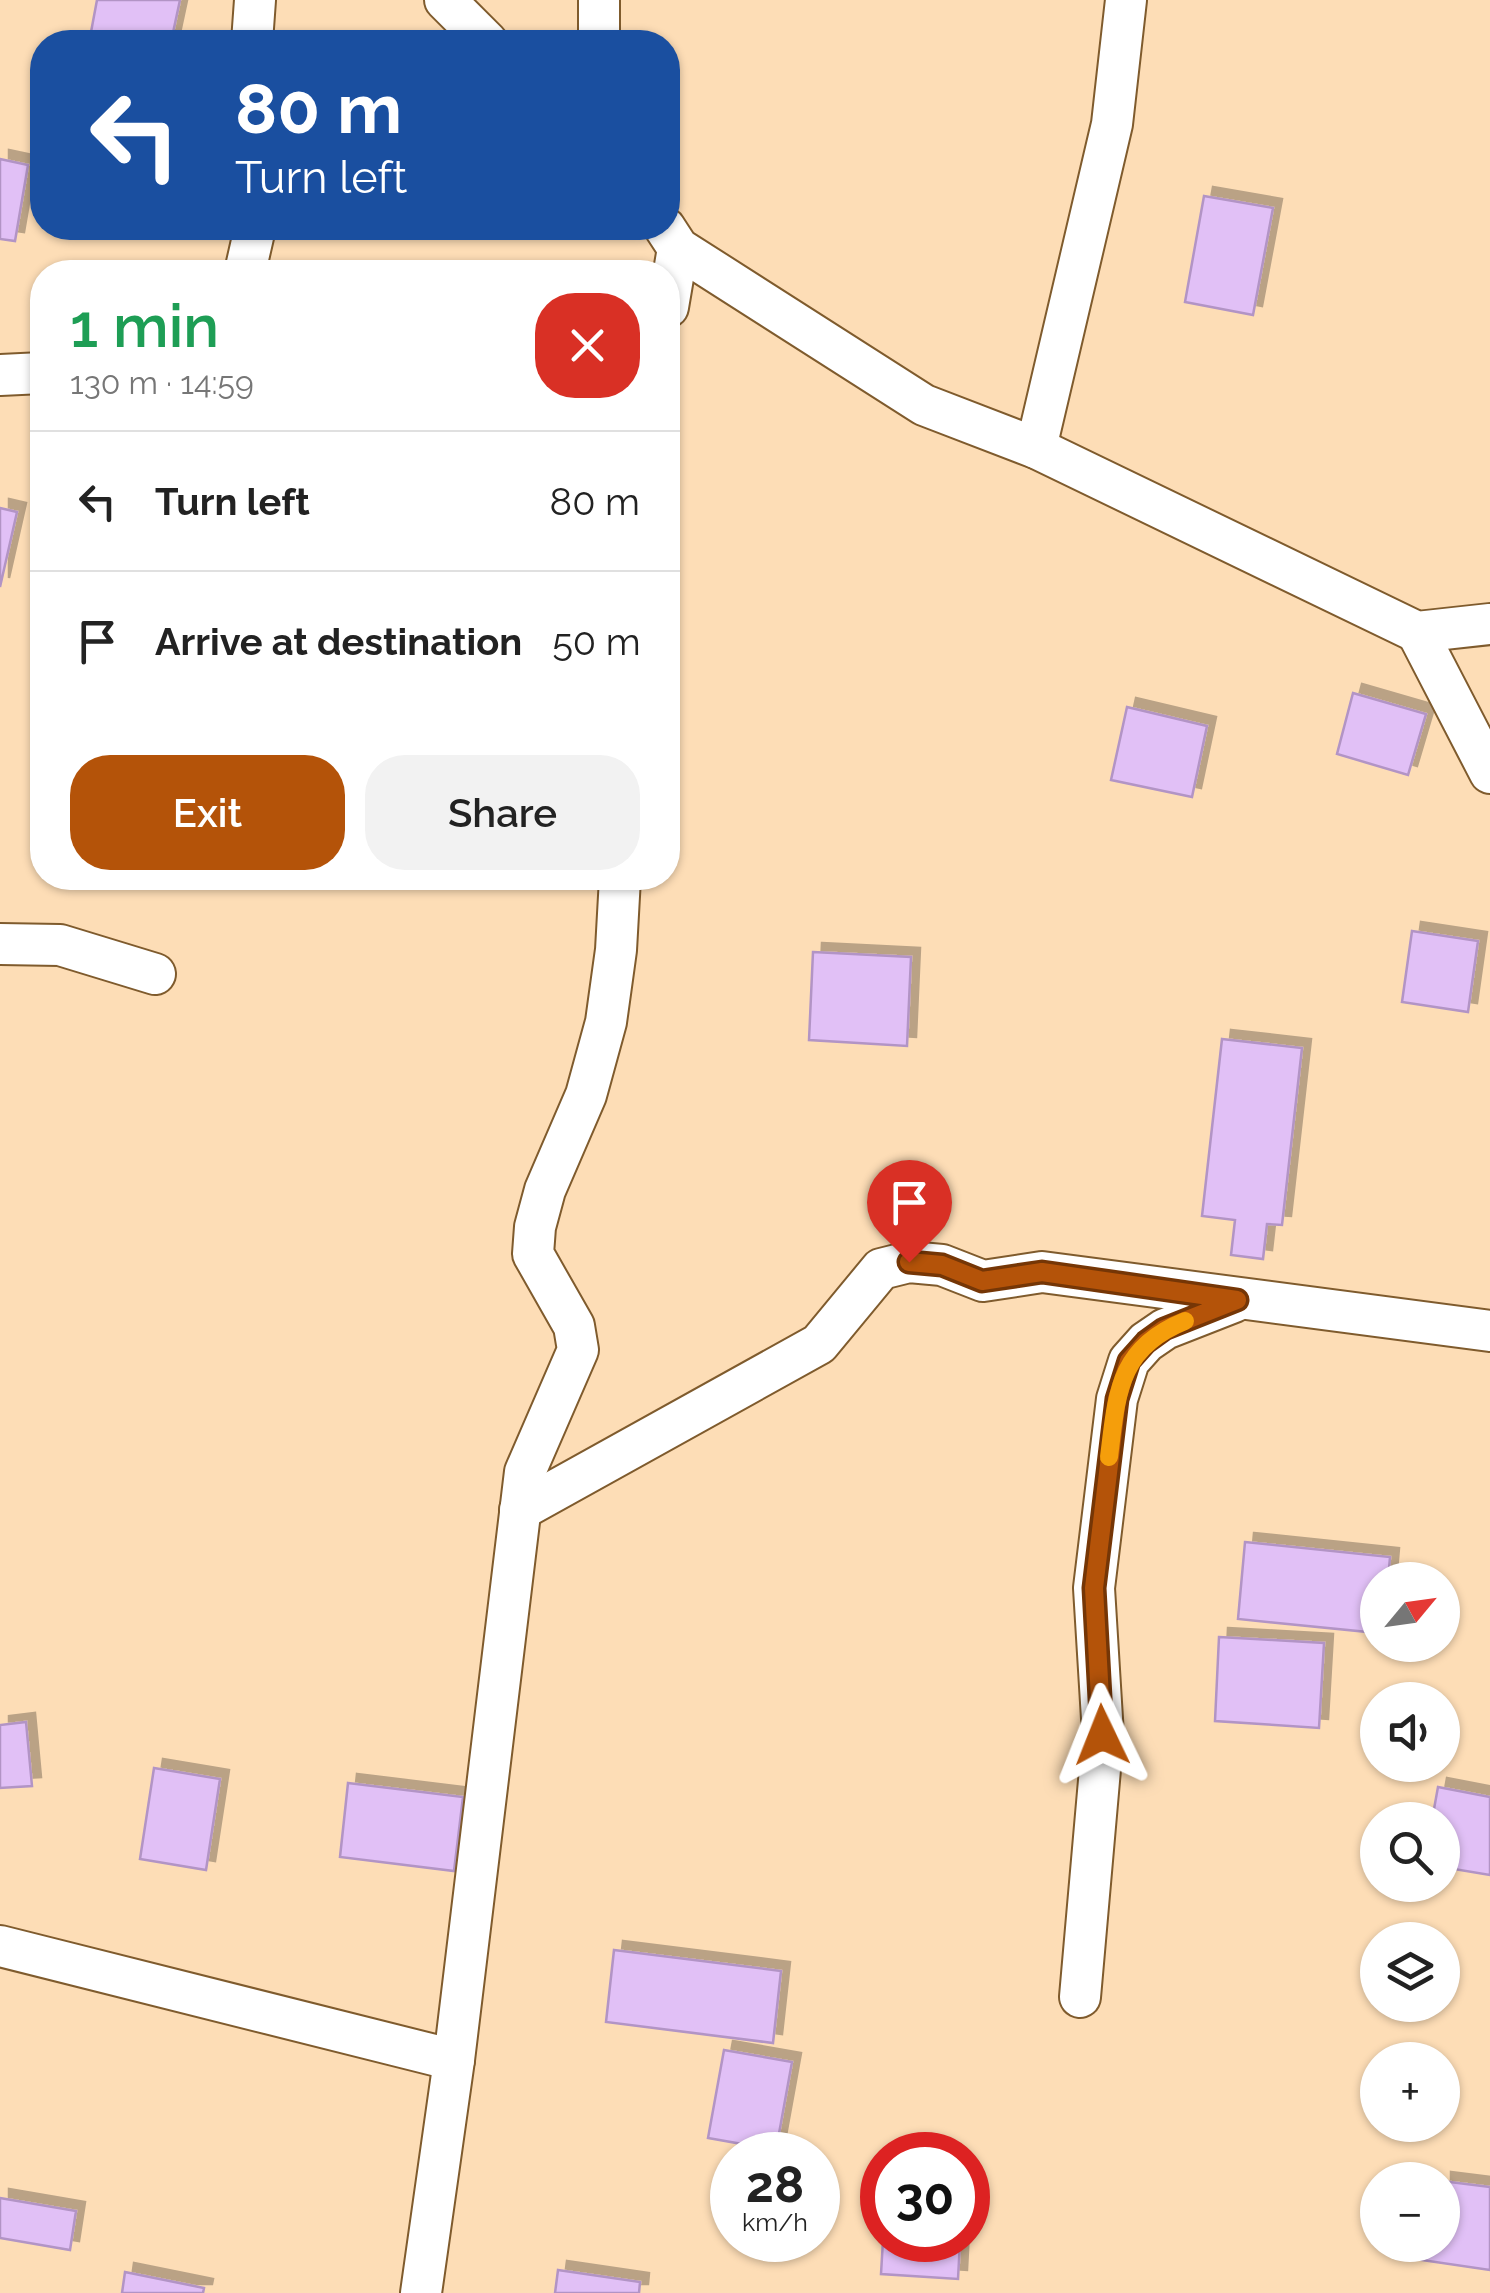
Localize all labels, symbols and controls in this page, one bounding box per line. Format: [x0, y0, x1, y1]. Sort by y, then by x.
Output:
text: 80 m [235, 67, 402, 149]
icon: left [70, 70, 200, 200]
text: Turn left [235, 151, 407, 204]
text: 1 min [70, 291, 219, 361]
button: close [535, 293, 640, 398]
text: 130 m · 14:59 [70, 364, 254, 401]
icon: left [70, 474, 125, 529]
text: Turn left [155, 479, 310, 524]
text: 80 m [550, 479, 640, 524]
icon: arrive [70, 614, 125, 669]
text: Arrive at destination [155, 619, 522, 664]
text: 50 m [552, 619, 641, 664]
button: Exit [70, 755, 345, 870]
button: Share [365, 755, 640, 870]
pin [867, 1160, 952, 1263]
icon: arrive [882, 1175, 937, 1230]
north arrow [1360, 1562, 1460, 1662]
map controls [1360, 1562, 1460, 2262]
button: sound [1360, 1682, 1460, 1782]
position arrow [1050, 1683, 1154, 1787]
button: search [1360, 1802, 1460, 1902]
button: layers [1360, 1922, 1460, 2022]
button: + [1360, 2042, 1460, 2142]
speed limit sign: 30 [860, 2132, 990, 2262]
text: 28 [746, 2155, 804, 2214]
button: − [1360, 2162, 1460, 2262]
text: km/h [742, 2207, 808, 2237]

